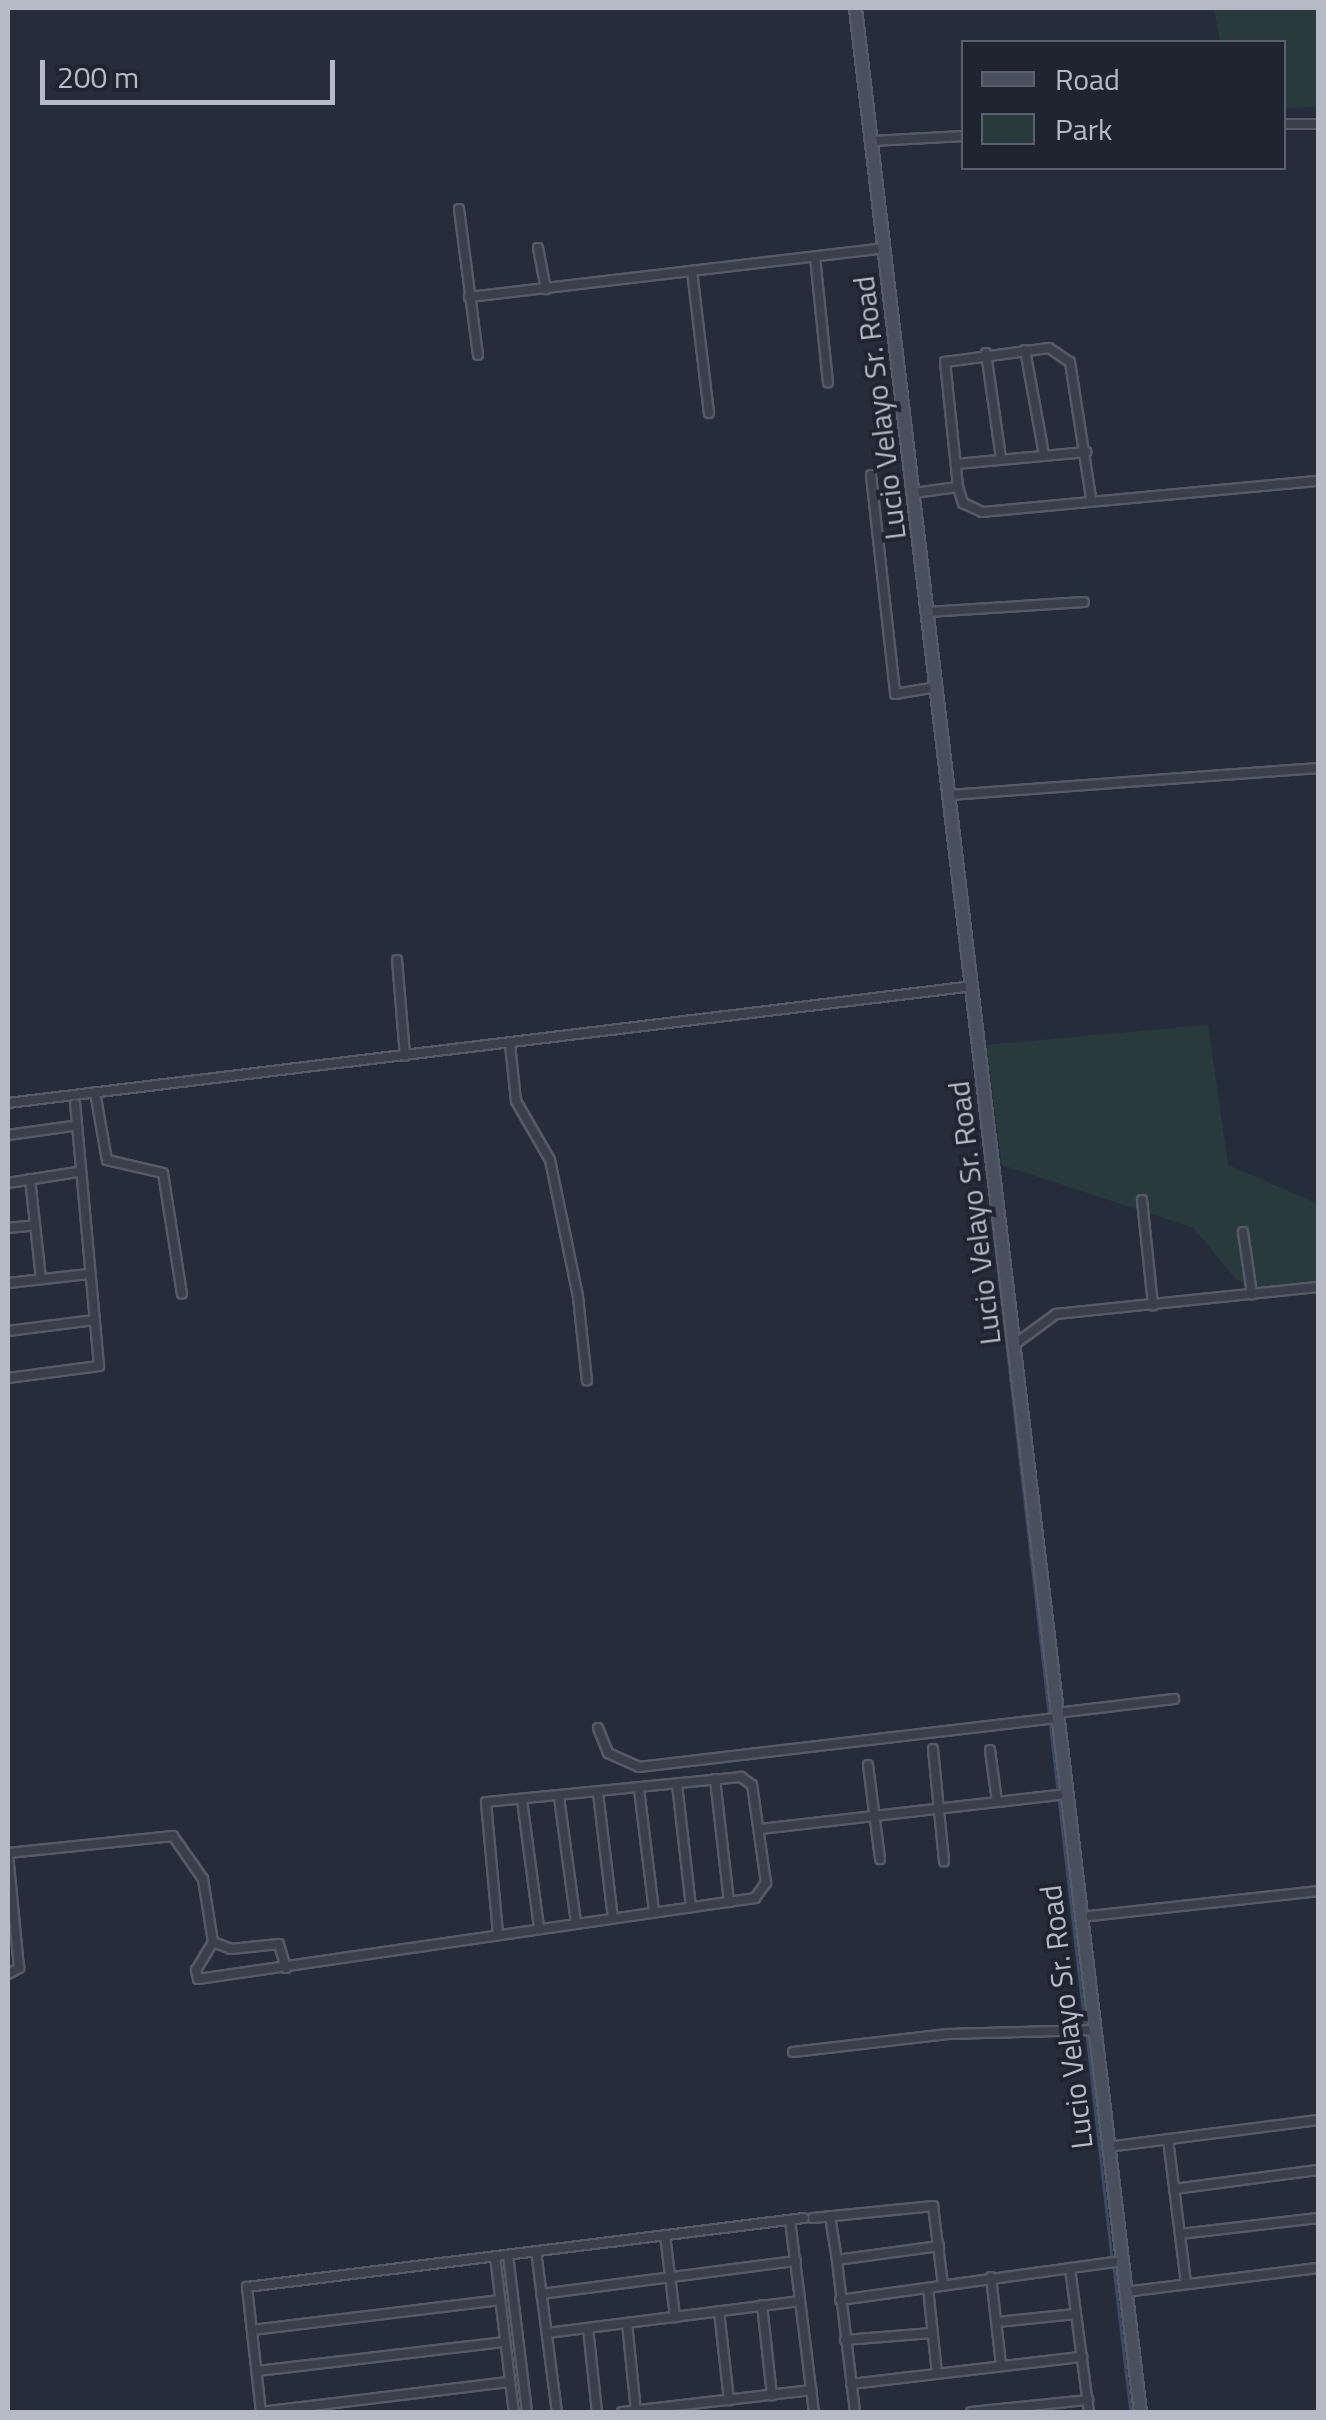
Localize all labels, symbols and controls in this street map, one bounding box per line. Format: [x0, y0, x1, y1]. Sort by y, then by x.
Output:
scale bar [45, 40, 340, 102]
legend [961, 40, 1286, 170]
text: 200 m [57, 54, 139, 100]
text: Road [1055, 56, 1120, 102]
text: Park [1055, 106, 1112, 152]
street label: Lucio Velayo Sr. Road [845, 274, 913, 542]
street label: Lucio Velayo Sr. Road [940, 1079, 1008, 1347]
street label: Lucio Velayo Sr. Road [1032, 1883, 1100, 2151]

